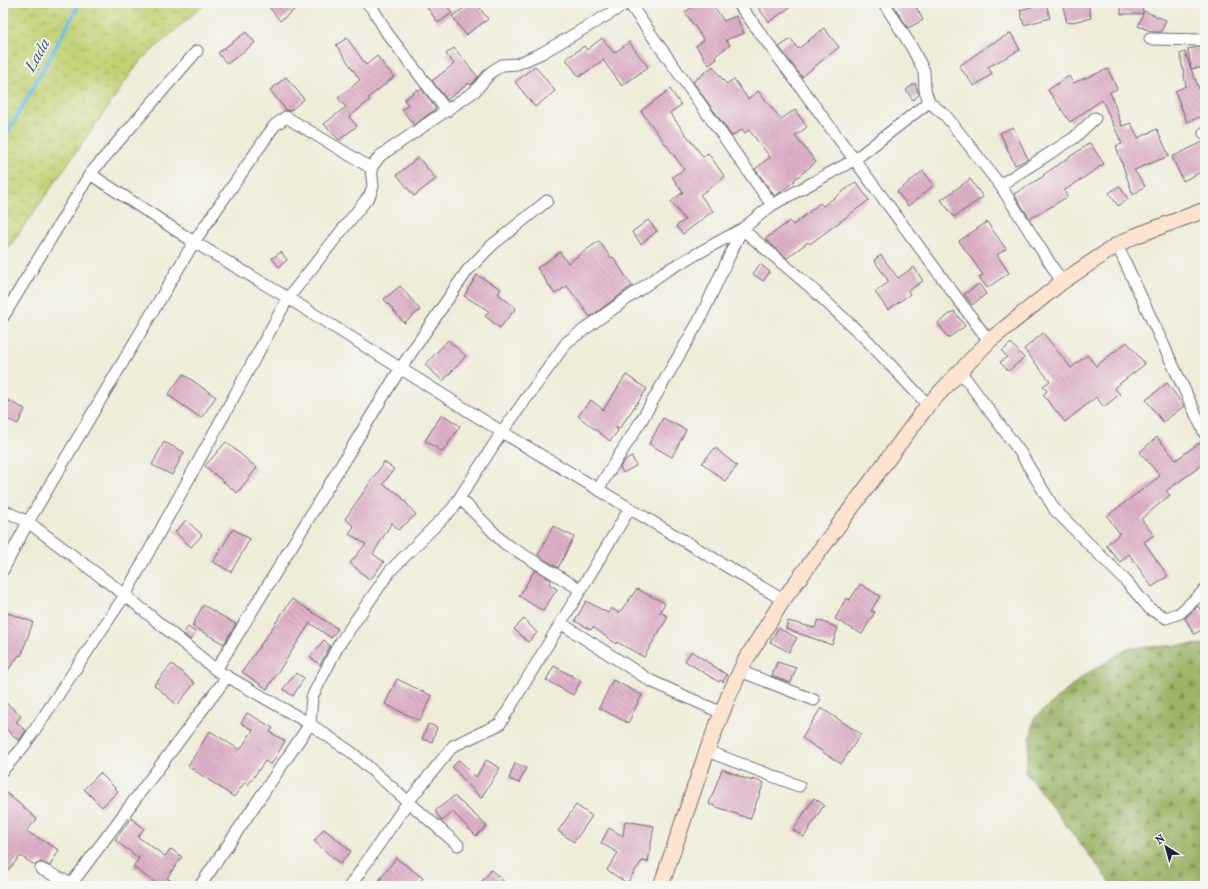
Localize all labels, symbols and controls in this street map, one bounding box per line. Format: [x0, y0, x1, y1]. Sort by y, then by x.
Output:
water label: Lada [20, 35, 54, 76]
north arrow [1146, 827, 1186, 867]
text: N [1153, 831, 1168, 847]

